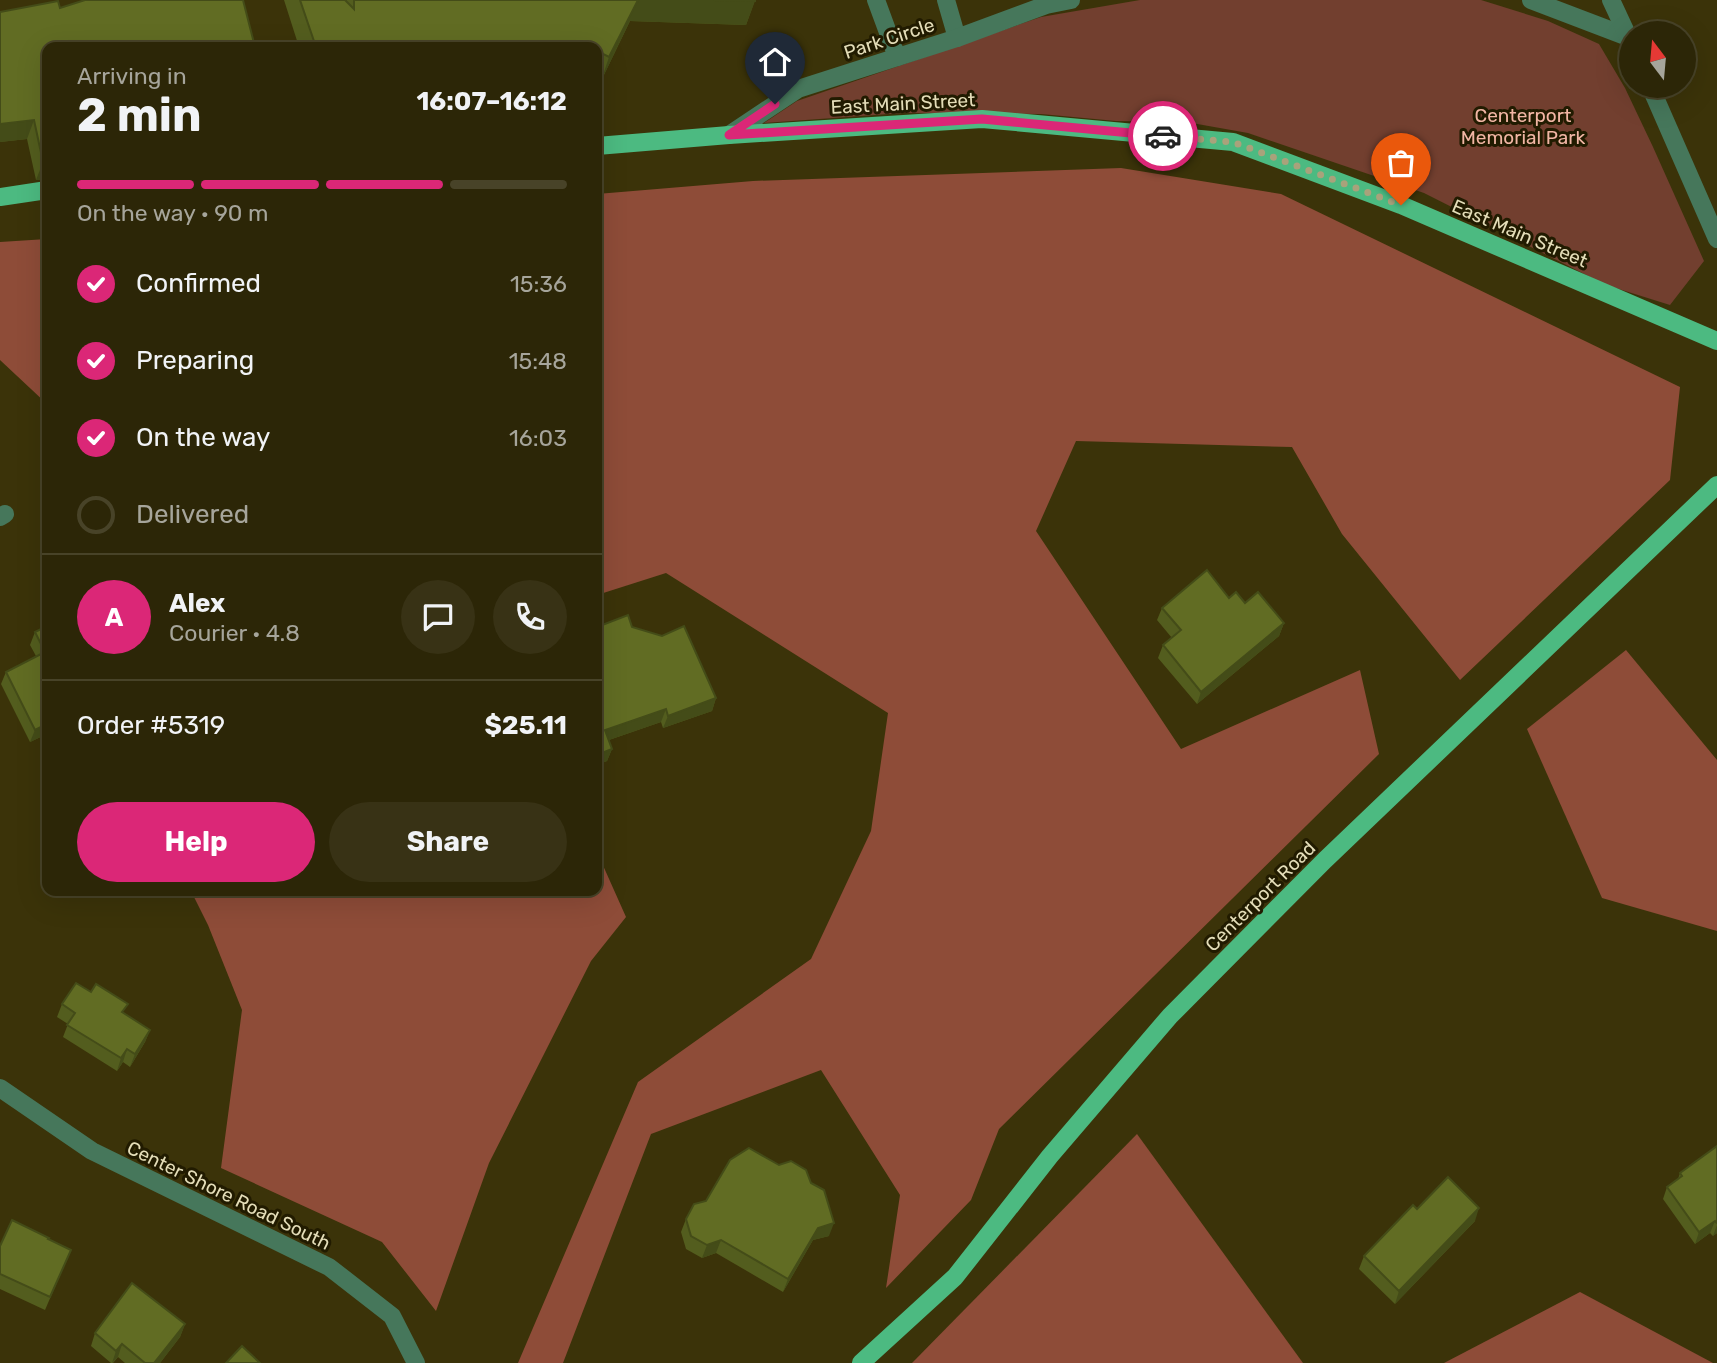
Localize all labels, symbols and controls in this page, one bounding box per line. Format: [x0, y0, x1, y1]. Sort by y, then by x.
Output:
street label: Park Circle [841, 13, 937, 64]
north arrow [1619, 21, 1696, 98]
map controls [1619, 21, 1696, 98]
pin [745, 32, 805, 104]
icon: home [756, 43, 794, 81]
text: Arriving in [77, 62, 187, 90]
text: 16:07–16:12 [416, 86, 567, 117]
text: 2 min [77, 88, 202, 143]
street label: East Main Street [830, 88, 977, 119]
courier [1128, 101, 1198, 171]
park label: Centerport Memorial Park [1461, 104, 1586, 149]
icon: car [1144, 117, 1182, 155]
pin [1371, 133, 1431, 205]
icon: bag [1382, 144, 1420, 182]
street label: East Main Street [1449, 195, 1592, 273]
text: On the way · 90 m [77, 199, 268, 227]
icon: check [77, 265, 115, 303]
text: Confirmed [136, 268, 261, 299]
text: 15:36 [510, 270, 567, 298]
icon: check [77, 342, 115, 380]
text: Preparing [136, 345, 254, 376]
text: 15:48 [509, 347, 567, 375]
icon: check [77, 419, 115, 457]
text: On the way [136, 422, 270, 453]
text: 16:03 [509, 424, 567, 452]
text: Delivered [136, 499, 249, 530]
button: chat [401, 580, 475, 654]
button: phone [493, 580, 567, 654]
text: Alex [169, 588, 225, 619]
text: A [105, 602, 123, 633]
text: Courier · 4.8 [169, 619, 300, 647]
text: Order #5319 [77, 710, 225, 741]
text: $25.11 [485, 710, 567, 741]
button: Help [77, 802, 315, 882]
button: Share [329, 802, 567, 882]
street label: Centerport Road [1200, 836, 1320, 956]
street label: Center Shore Road South [123, 1136, 334, 1255]

